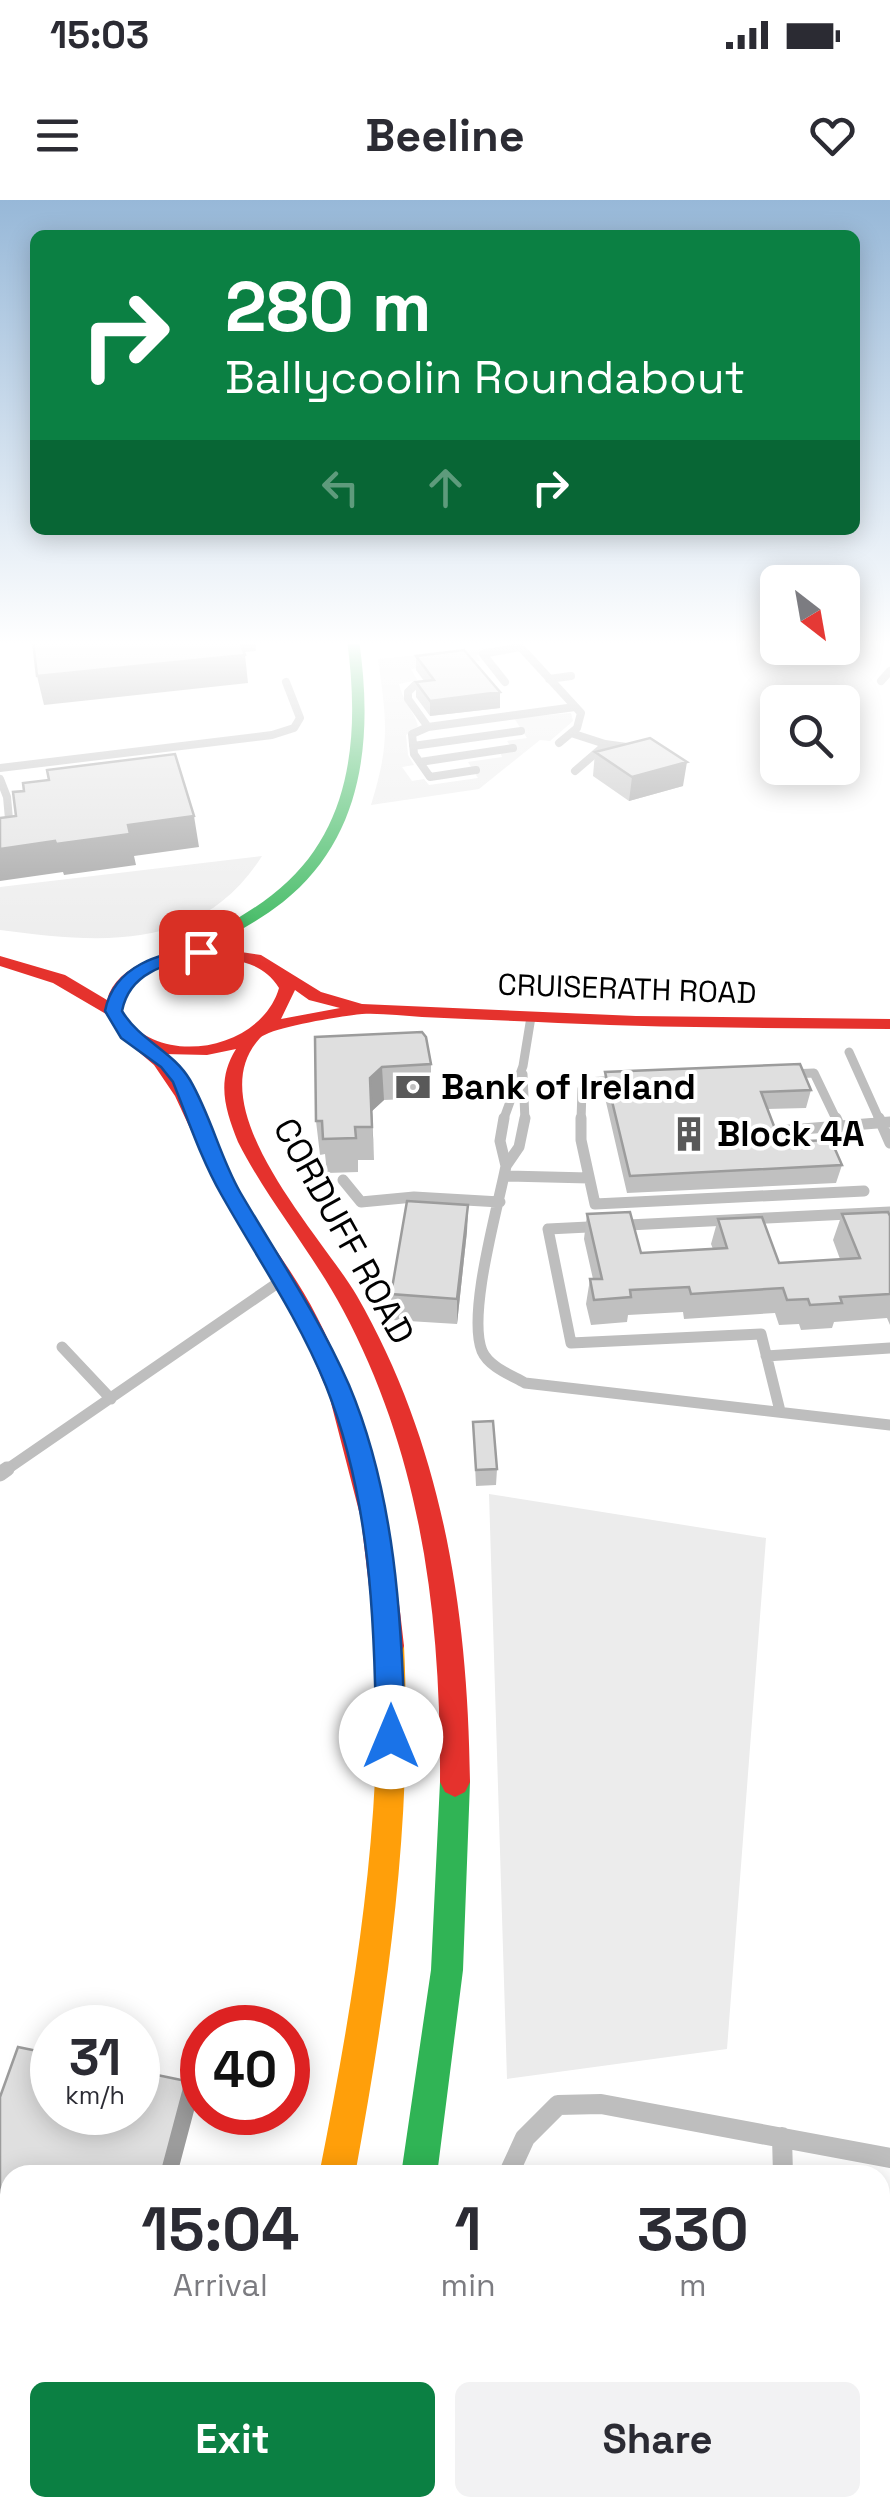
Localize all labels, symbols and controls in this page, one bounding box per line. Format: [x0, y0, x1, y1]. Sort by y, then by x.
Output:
text: 15:03 [50, 11, 149, 59]
text: Beeline [365, 107, 525, 164]
icon: menu [30, 108, 85, 163]
icon: heart [805, 108, 860, 163]
text: 280 m [225, 262, 432, 351]
icon: right [60, 270, 190, 400]
text: Ballycoolin Roundabout [225, 349, 745, 406]
icon: left [313, 460, 368, 515]
icon: ahead [418, 460, 473, 515]
icon: right [523, 460, 578, 515]
north arrow [760, 565, 860, 665]
map controls [760, 565, 860, 785]
button: search [760, 685, 860, 785]
pin [159, 910, 244, 995]
icon: arrive [174, 925, 229, 980]
street label: CRUISERATH ROAD [497, 964, 757, 1013]
place label: Bank of Ireland [441, 1065, 696, 1109]
bank icon: Bank of Ireland [394, 1068, 432, 1106]
street label: CORDUFF ROAD [264, 1110, 424, 1352]
place label: Block 4A [717, 1112, 865, 1156]
building icon: Block 4A [670, 1115, 708, 1153]
position arrow [339, 1685, 443, 1789]
speed limit sign: 40 [180, 2005, 310, 2135]
text: 31 [69, 2026, 121, 2090]
text: km/h [65, 2079, 125, 2111]
text: 15:04 [141, 2191, 299, 2268]
text: 1 [455, 2191, 482, 2268]
text: 330 [637, 2191, 749, 2268]
text: Arrival [173, 2265, 268, 2305]
text: min [441, 2265, 496, 2305]
text: m [679, 2265, 707, 2305]
button: Exit [30, 2382, 435, 2497]
button: Share [455, 2382, 860, 2497]

